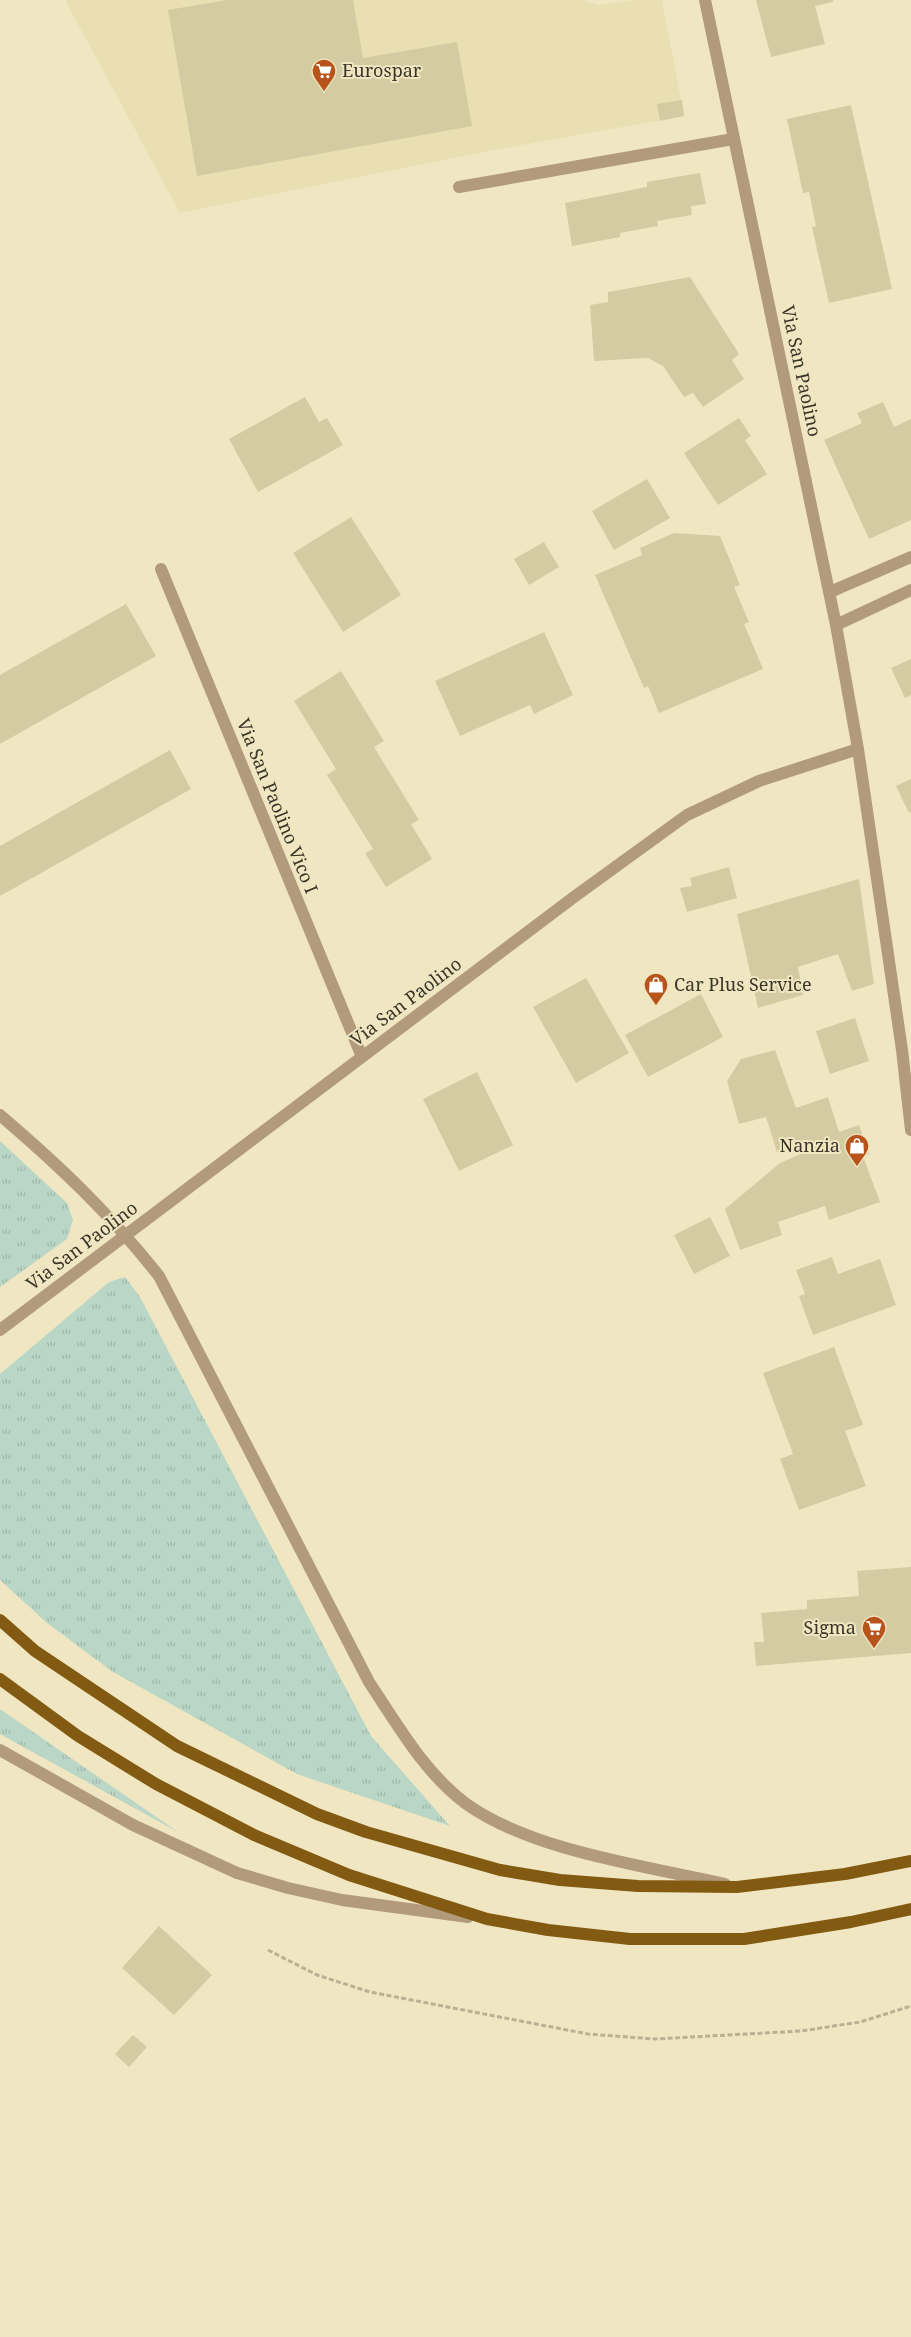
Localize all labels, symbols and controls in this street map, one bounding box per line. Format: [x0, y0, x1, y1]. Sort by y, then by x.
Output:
supermarket icon: Eurospar [311, 58, 337, 92]
place label: Eurospar [342, 58, 422, 82]
street label: Via San Paolino [776, 303, 828, 439]
street label: Via San Paolino Vico I [232, 715, 324, 897]
street label: Via San Paolino [345, 951, 466, 1051]
shop icon: Car Plus Service [643, 972, 669, 1006]
place label: Car Plus Service [674, 972, 812, 996]
place label: Nanzia [779, 1133, 840, 1157]
shop icon: Nanzia [844, 1133, 870, 1167]
street label: Via San Paolino [21, 1195, 142, 1295]
place label: Sigma [804, 1615, 856, 1639]
supermarket icon: Sigma [861, 1615, 887, 1649]

